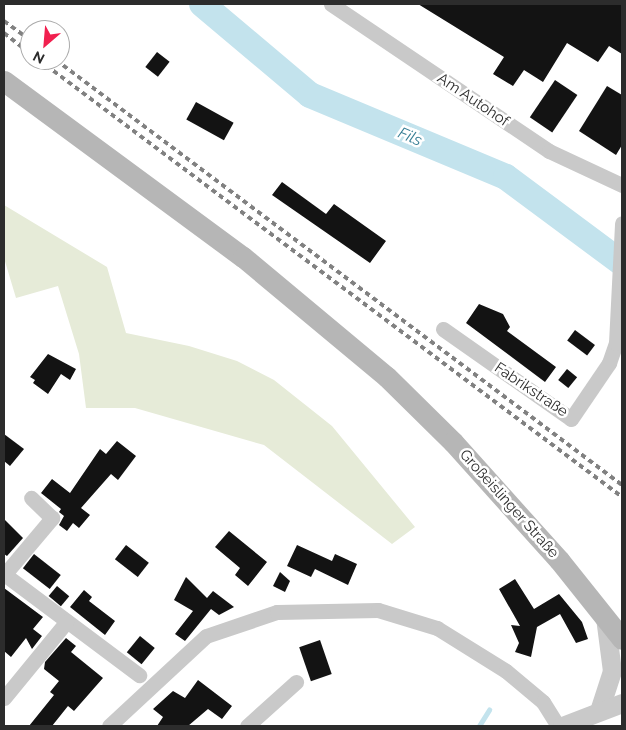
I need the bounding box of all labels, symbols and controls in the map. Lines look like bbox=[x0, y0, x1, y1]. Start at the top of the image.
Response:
north arrow bbox=[20, 20, 70, 70]
text: N bbox=[30, 48, 47, 67]
street label: Am Autohof bbox=[434, 69, 512, 131]
water label: Fils bbox=[395, 123, 425, 151]
street label: Fabrikstraße bbox=[491, 359, 571, 421]
street label: Großeislinger Straße bbox=[455, 446, 563, 562]

